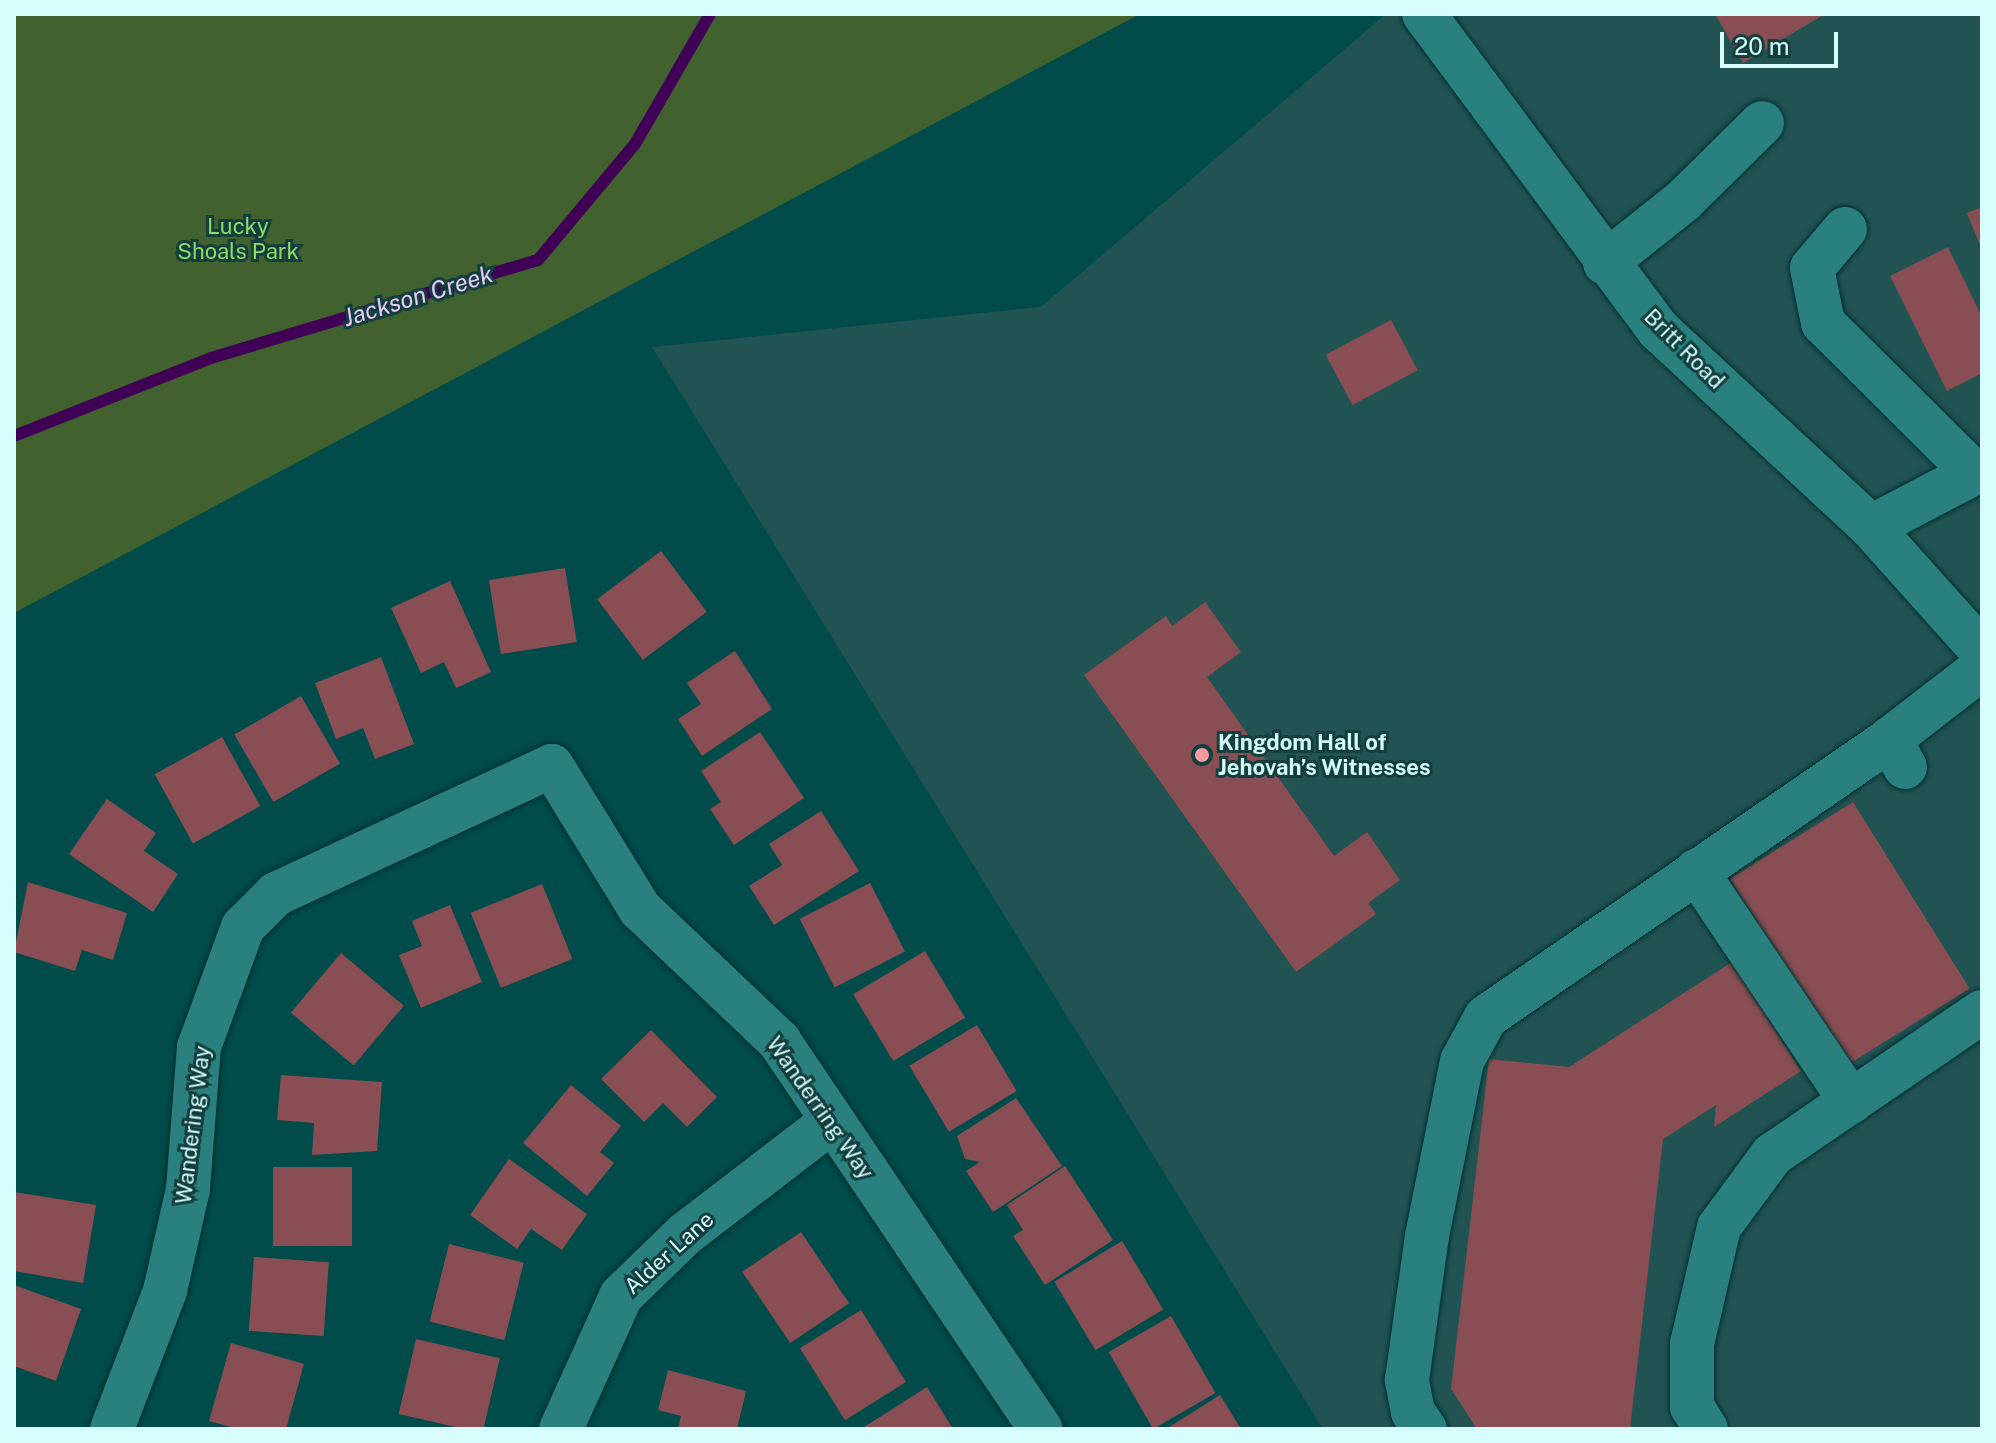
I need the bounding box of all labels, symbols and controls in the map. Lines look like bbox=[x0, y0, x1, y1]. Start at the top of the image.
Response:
scale bar bbox=[1724, 16, 1842, 66]
text: 20 m bbox=[1734, 32, 1790, 60]
park label: Lucky Shoals Park bbox=[177, 213, 299, 264]
water label: Jackson Creek bbox=[340, 260, 496, 332]
street label: Britt Road bbox=[1639, 304, 1729, 394]
place label: Kingdom Hall of Jehovah’s Witnesses bbox=[1218, 729, 1431, 780]
marker: Kingdom Hall of Jehovah’s Witnesses bbox=[1193, 746, 1211, 764]
street label: Wanderring Way bbox=[761, 1031, 879, 1185]
street label: Wandering Way bbox=[170, 1044, 216, 1206]
street label: Alder Lane bbox=[619, 1206, 719, 1300]

